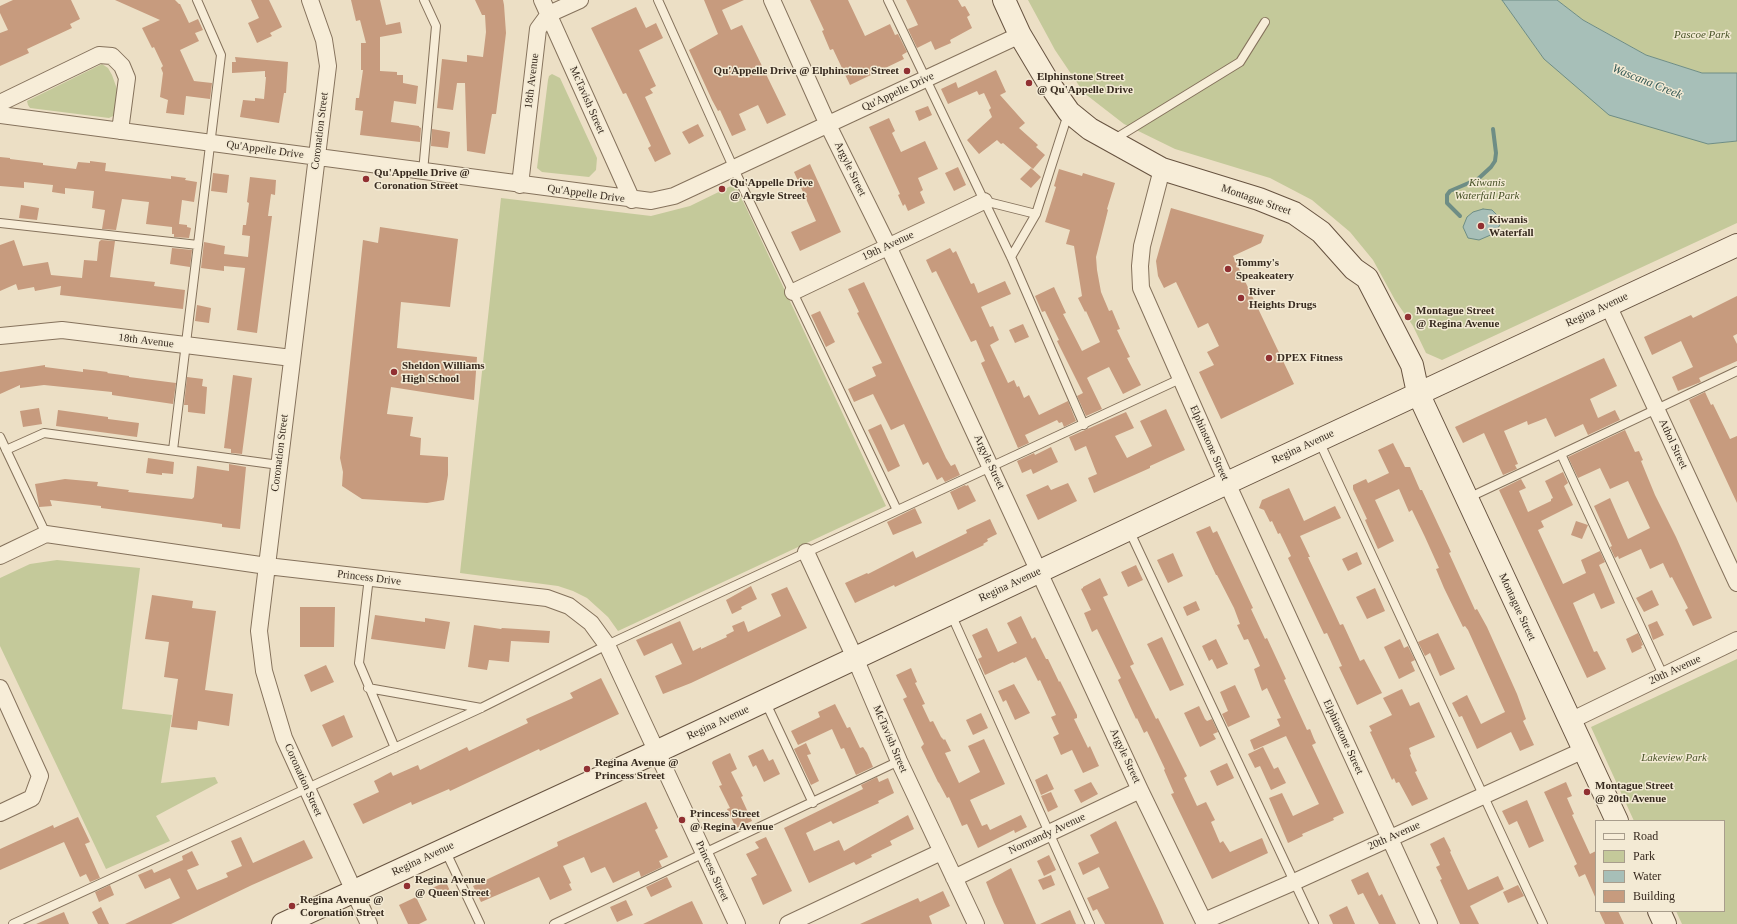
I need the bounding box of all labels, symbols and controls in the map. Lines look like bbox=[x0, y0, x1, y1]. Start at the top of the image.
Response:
park label: Pascoe Park bbox=[1674, 28, 1730, 42]
street label: 18th Avenue bbox=[522, 53, 542, 109]
water label: Wascana Creek bbox=[1610, 61, 1684, 103]
street label: McTavish Street bbox=[566, 64, 608, 136]
place label: Qu'Appelle Drive @ Elphinstone Street bbox=[714, 64, 899, 78]
marker: Qu'Appelle Drive @ Elphinstone Street bbox=[902, 66, 912, 76]
street label: Qu'Appelle Drive bbox=[860, 70, 936, 114]
place label: Elphinstone Street @ Qu'Appelle Drive bbox=[1037, 70, 1133, 96]
marker: Elphinstone Street @ Qu'Appelle Drive bbox=[1024, 78, 1034, 88]
street label: Coronation Street bbox=[309, 92, 331, 170]
street label: Qu'Appelle Drive bbox=[225, 138, 305, 162]
street label: Argyle Street bbox=[831, 140, 869, 198]
place label: Qu'Appelle Drive @ Coronation Street bbox=[374, 166, 470, 192]
marker: Qu'Appelle Drive @ Coronation Street bbox=[361, 174, 371, 184]
place label: Qu'Appelle Drive @ Argyle Street bbox=[730, 176, 813, 202]
park label: Kiwanis Waterfall Park bbox=[1455, 176, 1519, 202]
street label: Qu'Appelle Drive bbox=[546, 182, 626, 206]
street label: Montague Street bbox=[1219, 182, 1293, 218]
marker: Qu'Appelle Drive @ Argyle Street bbox=[717, 184, 727, 194]
place label: Kiwanis Waterfall bbox=[1489, 213, 1534, 239]
marker: Kiwanis Waterfall bbox=[1476, 221, 1486, 231]
street label: 19th Avenue bbox=[860, 228, 916, 264]
place label: Tommy's Speakeatery bbox=[1236, 256, 1294, 282]
marker: Tommy's Speakeatery bbox=[1223, 264, 1233, 274]
place label: River Heights Drugs bbox=[1249, 285, 1317, 311]
street label: Regina Avenue bbox=[1564, 290, 1630, 330]
marker: River Heights Drugs bbox=[1236, 293, 1246, 303]
place label: Montague Street @ Regina Avenue bbox=[1416, 304, 1499, 330]
marker: Montague Street @ Regina Avenue bbox=[1403, 312, 1413, 322]
street label: 18th Avenue bbox=[118, 331, 174, 351]
place label: DPEX Fitness bbox=[1277, 351, 1343, 365]
marker: DPEX Fitness bbox=[1264, 353, 1274, 363]
place label: Sheldon Williams High School bbox=[402, 359, 485, 385]
marker: Sheldon Williams High School bbox=[389, 367, 399, 377]
street label: Elphinstone Street bbox=[1187, 403, 1231, 483]
street label: Coronation Street bbox=[269, 414, 291, 492]
street label: Athol Street bbox=[1656, 417, 1690, 471]
street label: Regina Avenue bbox=[1270, 427, 1336, 467]
street label: Argyle Street bbox=[971, 433, 1007, 491]
street label: Regina Avenue bbox=[977, 565, 1043, 605]
street label: Princess Drive bbox=[336, 568, 402, 588]
street label: Montague Street bbox=[1496, 571, 1538, 643]
street label: 20th Avenue bbox=[1647, 652, 1703, 688]
street label: Elphinstone Street bbox=[1320, 698, 1366, 776]
street label: Regina Avenue bbox=[685, 703, 751, 743]
street label: McTavish Street bbox=[870, 703, 910, 775]
street label: Argyle Street bbox=[1107, 727, 1143, 785]
street label: Coronation Street bbox=[281, 742, 325, 818]
park label: Lakeview Park bbox=[1641, 751, 1707, 765]
place label: Regina Avenue @ Princess Street bbox=[595, 756, 678, 782]
marker: Regina Avenue @ Princess Street bbox=[582, 764, 592, 774]
place label: Montague Street @ 20th Avenue bbox=[1595, 779, 1673, 805]
marker: Montague Street @ 20th Avenue bbox=[1582, 787, 1592, 797]
place label: Princess Street @ Regina Avenue bbox=[690, 807, 773, 833]
street label: Normandy Avenue bbox=[1007, 810, 1087, 858]
marker: Princess Street @ Regina Avenue bbox=[677, 815, 687, 825]
street label: 20th Avenue bbox=[1366, 819, 1422, 853]
legend bbox=[1595, 820, 1725, 912]
text: Road bbox=[1633, 829, 1658, 843]
street label: Regina Avenue bbox=[390, 839, 456, 879]
street label: Princess Street bbox=[692, 839, 732, 903]
text: Park bbox=[1633, 849, 1655, 863]
text: Water bbox=[1633, 869, 1661, 883]
place label: Regina Avenue @ Queen Street bbox=[415, 873, 489, 899]
marker: Regina Avenue @ Queen Street bbox=[402, 881, 412, 891]
text: Building bbox=[1633, 889, 1675, 903]
place label: Regina Avenue @ Coronation Street bbox=[300, 893, 384, 919]
marker: Regina Avenue @ Coronation Street bbox=[287, 901, 297, 911]

